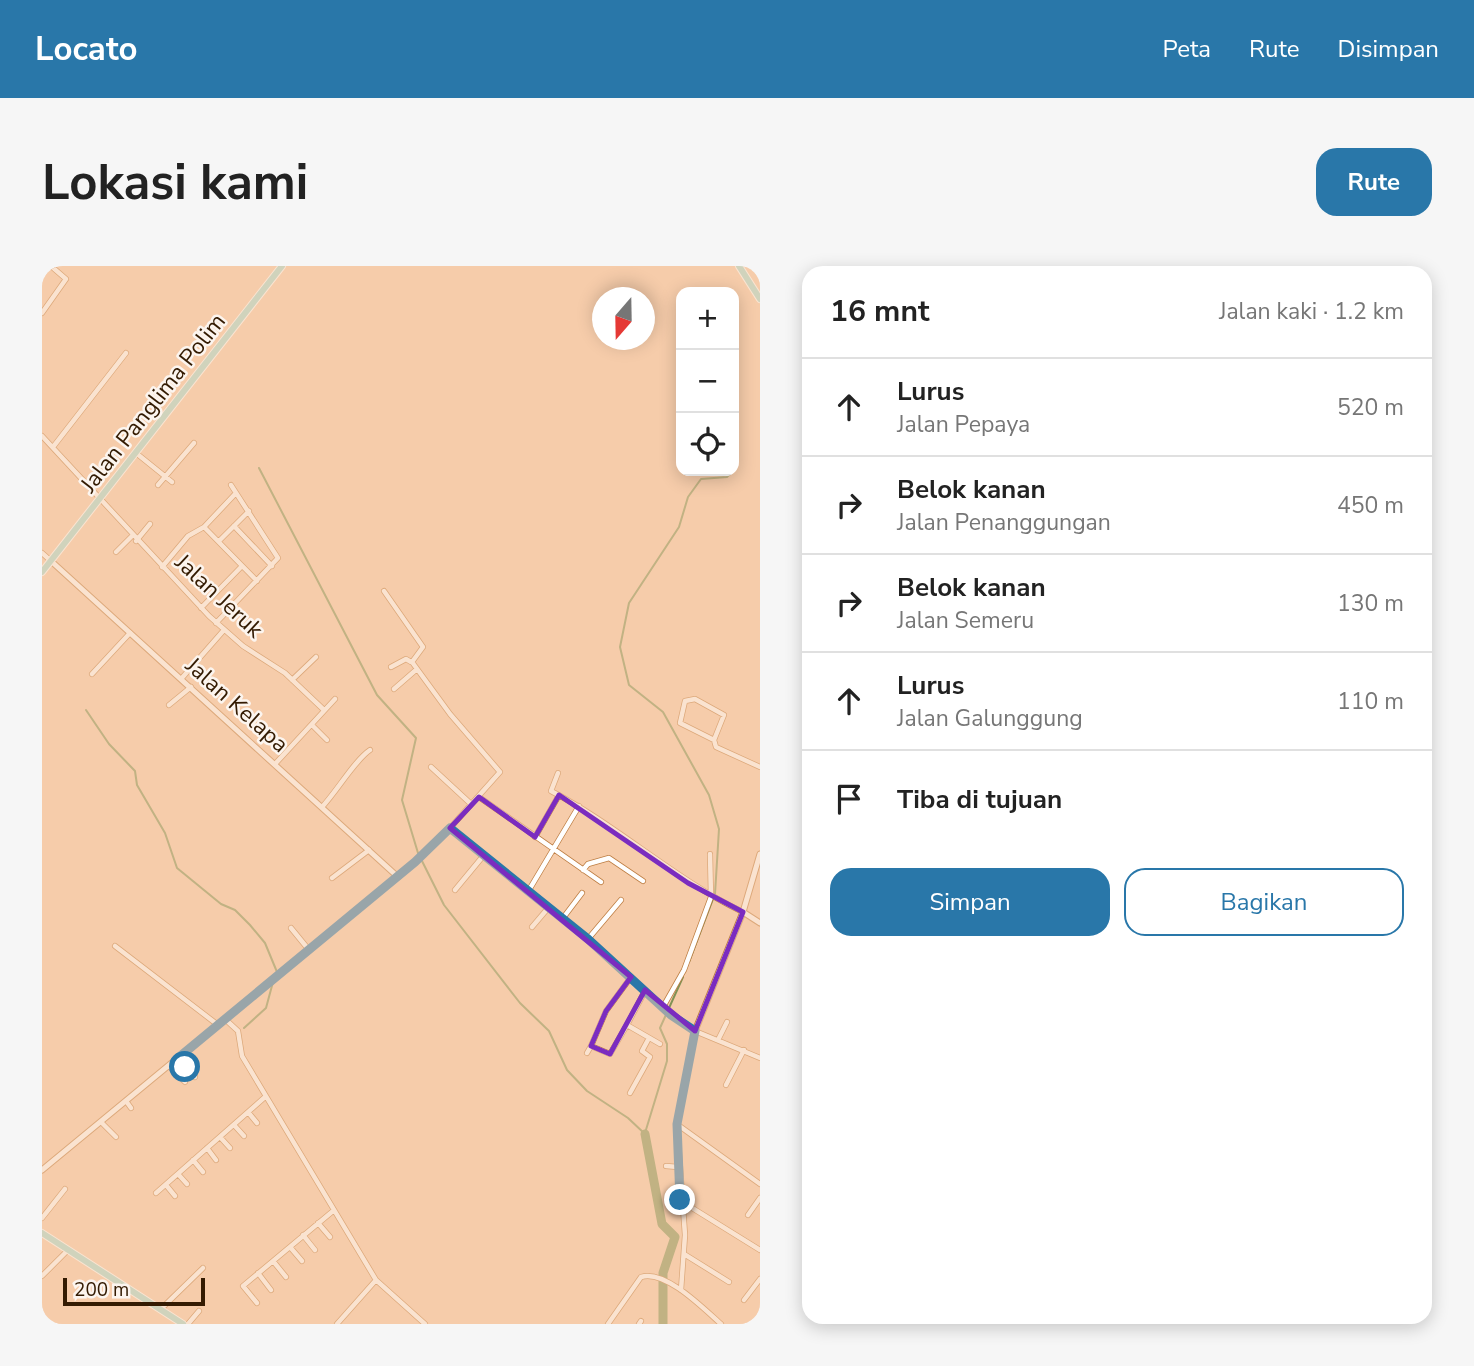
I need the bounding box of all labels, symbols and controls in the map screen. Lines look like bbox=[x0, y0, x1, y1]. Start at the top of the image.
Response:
text: Locato bbox=[35, 27, 137, 72]
text: Peta bbox=[1162, 33, 1211, 65]
text: Rute bbox=[1249, 33, 1300, 65]
text: Disimpan bbox=[1338, 33, 1439, 65]
button: Rute bbox=[1316, 148, 1432, 216]
text: Lokasi kami bbox=[42, 149, 308, 216]
north arrow bbox=[592, 287, 655, 350]
map controls bbox=[676, 287, 739, 476]
button: + bbox=[676, 287, 739, 350]
text: 16 mnt bbox=[830, 291, 929, 332]
text: Jalan kaki · 1.2 km bbox=[1219, 296, 1404, 327]
street label: Jalan Panglima Polim bbox=[73, 307, 233, 500]
button: − bbox=[676, 350, 739, 413]
text: Lurus bbox=[897, 374, 964, 409]
icon: ahead bbox=[830, 388, 868, 426]
text: 520 m bbox=[1337, 392, 1404, 423]
text: Jalan Pepaya bbox=[897, 409, 1030, 440]
button: locate bbox=[676, 413, 739, 476]
text: Belok kanan bbox=[897, 472, 1046, 507]
icon: right bbox=[830, 486, 868, 524]
text: 450 m bbox=[1337, 490, 1404, 521]
text: Jalan Penanggungan bbox=[897, 507, 1111, 538]
street label: Jalan Jeruk bbox=[167, 546, 270, 645]
text: Belok kanan bbox=[897, 570, 1046, 605]
icon: right bbox=[830, 584, 868, 622]
text: 130 m bbox=[1337, 588, 1404, 619]
text: Jalan Semeru bbox=[897, 605, 1034, 636]
street label: Jalan Kelapa bbox=[178, 650, 295, 760]
text: Lurus bbox=[897, 668, 964, 703]
icon: ahead bbox=[830, 682, 868, 720]
text: 110 m bbox=[1337, 686, 1404, 717]
text: Jalan Galunggung bbox=[897, 703, 1083, 734]
icon: arrive bbox=[830, 780, 868, 818]
text: Tiba di tujuan bbox=[897, 782, 1062, 817]
button: Simpan bbox=[830, 868, 1110, 936]
button: Bagikan bbox=[1124, 868, 1404, 936]
route start bbox=[169, 1051, 200, 1082]
route end bbox=[664, 1184, 695, 1215]
scale bar bbox=[63, 1275, 205, 1307]
text: 200 m bbox=[74, 1277, 129, 1303]

